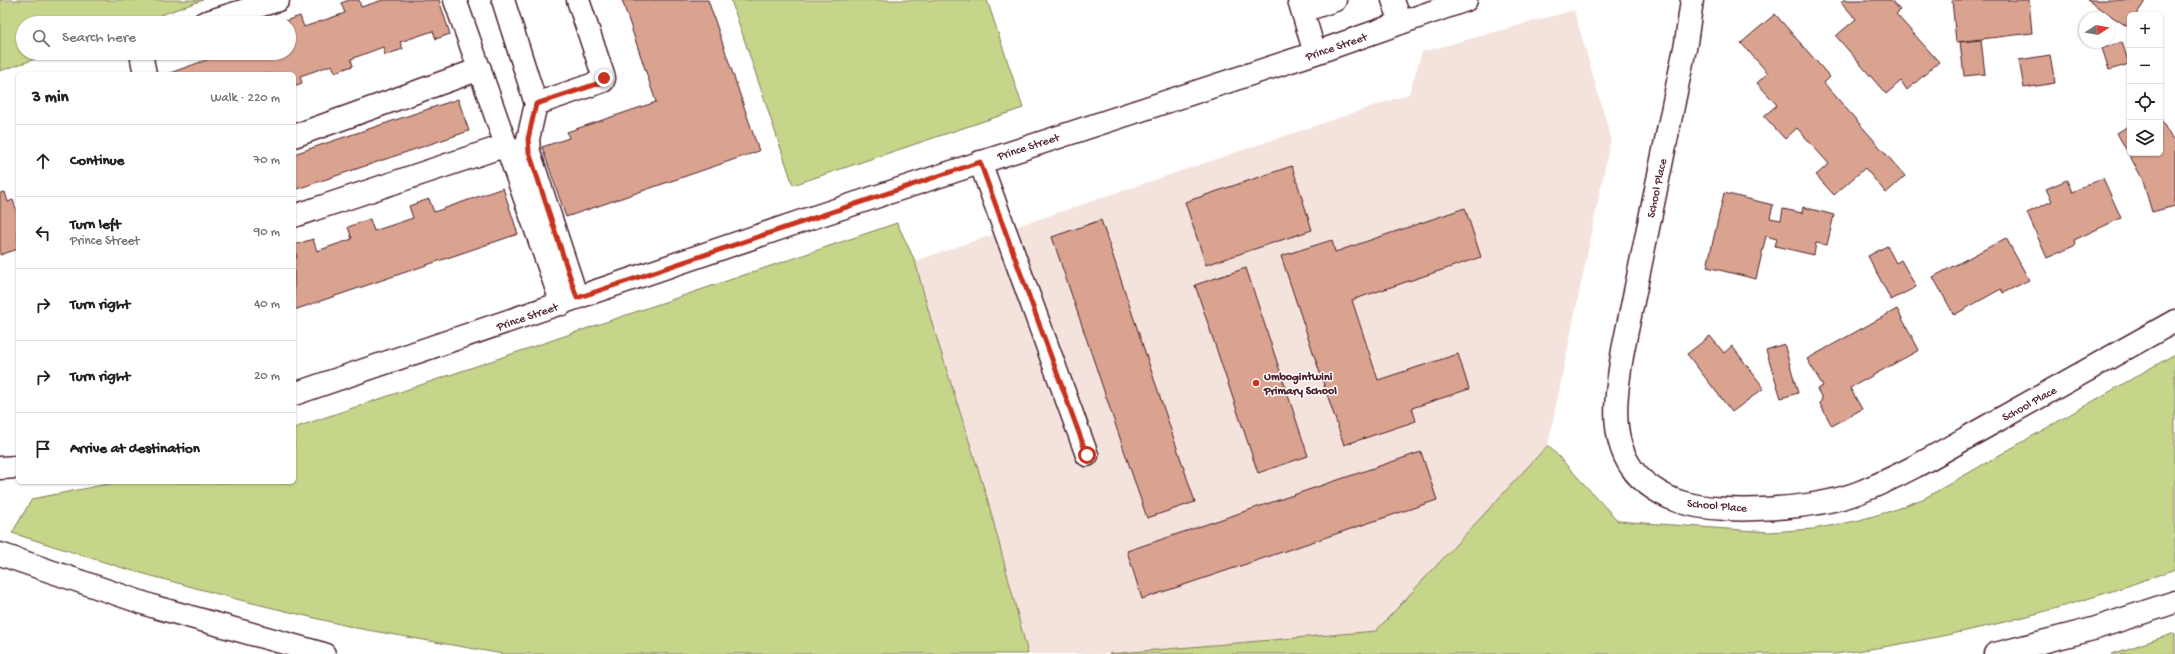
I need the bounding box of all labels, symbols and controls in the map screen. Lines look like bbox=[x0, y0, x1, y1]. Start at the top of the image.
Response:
north arrow bbox=[2079, 12, 2115, 48]
map controls bbox=[2127, 12, 2163, 156]
button: + bbox=[2127, 12, 2163, 48]
search box bbox=[16, 16, 296, 60]
icon: search bbox=[30, 27, 52, 49]
text: Search here bbox=[62, 29, 136, 47]
street label: Prince Street bbox=[1303, 30, 1370, 65]
button: − bbox=[2127, 48, 2163, 84]
route end bbox=[595, 69, 613, 87]
button: locate bbox=[2127, 84, 2163, 120]
text: 3 min bbox=[32, 88, 69, 108]
text: Walk · 220 m bbox=[210, 91, 280, 106]
button: layers bbox=[2127, 120, 2163, 156]
street label: Prince Street bbox=[995, 131, 1062, 165]
icon: ahead bbox=[32, 150, 54, 172]
text: Continue bbox=[70, 152, 124, 170]
text: 70 m bbox=[254, 153, 280, 168]
street label: School Place bbox=[1645, 157, 1671, 219]
text: Turn left bbox=[70, 216, 121, 234]
icon: left bbox=[32, 222, 54, 244]
text: 90 m bbox=[254, 225, 280, 240]
text: Prince Street bbox=[70, 234, 140, 249]
icon: right bbox=[32, 294, 54, 316]
text: Turn right bbox=[70, 296, 130, 314]
text: 40 m bbox=[254, 297, 280, 312]
street label: Prince Street bbox=[494, 300, 561, 335]
icon: right bbox=[32, 366, 54, 388]
text: Turn right bbox=[70, 368, 130, 386]
text: 20 m bbox=[254, 369, 280, 384]
place label: Umbogintwini Primary School bbox=[1263, 371, 1337, 399]
marker: Umbogintwini Primary School bbox=[1251, 378, 1261, 388]
street label: School Place bbox=[2000, 384, 2060, 425]
icon: arrive bbox=[32, 438, 54, 460]
text: Arrive at destination bbox=[70, 440, 200, 458]
route start bbox=[1078, 446, 1096, 464]
street label: School Place bbox=[1686, 497, 1748, 517]

